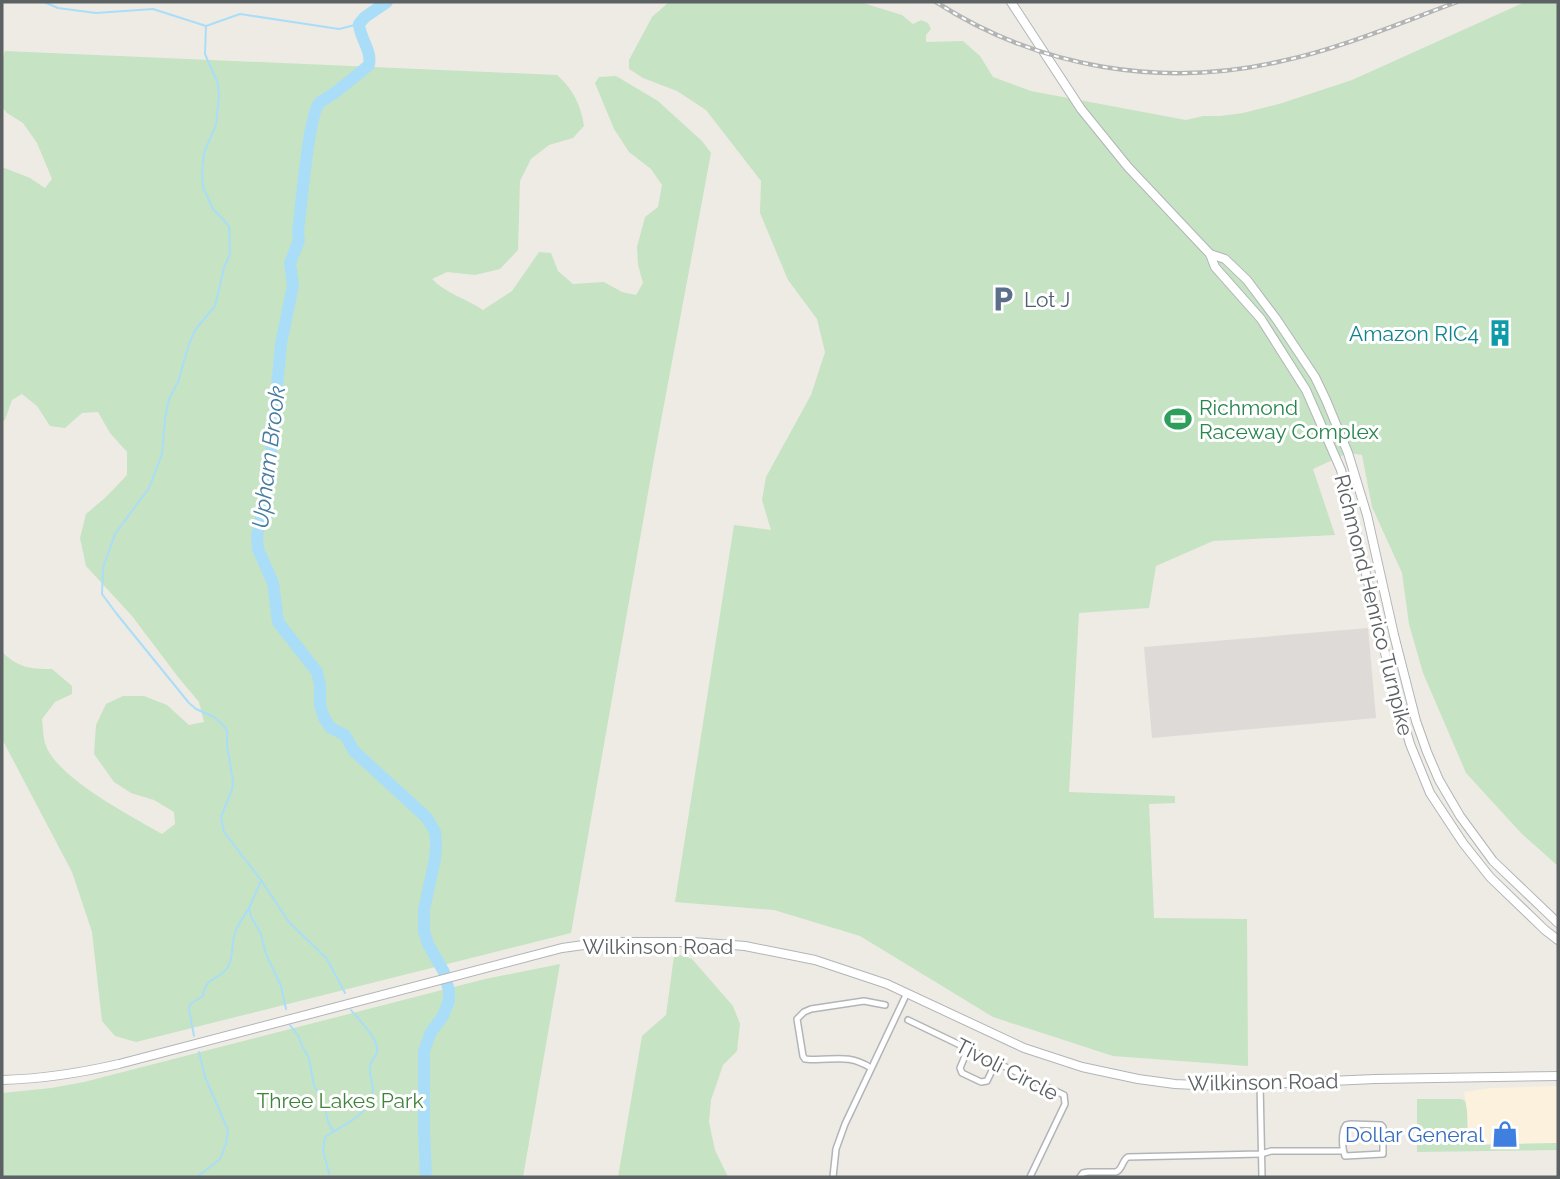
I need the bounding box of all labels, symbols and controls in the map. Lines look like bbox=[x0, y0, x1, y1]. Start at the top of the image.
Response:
parking icon: Lot J bbox=[988, 284, 1018, 314]
place label: Lot J bbox=[1024, 287, 1070, 312]
building icon: Amazon RIC4 bbox=[1485, 318, 1515, 348]
place label: Amazon RIC4 bbox=[1349, 321, 1479, 346]
water label: Upham Brook bbox=[246, 384, 290, 530]
place label: Richmond Raceway Complex bbox=[1199, 395, 1379, 444]
sports icon: Richmond Raceway Complex bbox=[1163, 404, 1193, 434]
street label: Richmond Henrico Turnpike bbox=[1329, 472, 1419, 738]
street label: Wilkinson Road bbox=[583, 934, 733, 959]
street label: Tivoli Circle bbox=[951, 1032, 1063, 1106]
street label: Wilkinson Road bbox=[1187, 1068, 1339, 1096]
park label: Three Lakes Park bbox=[256, 1088, 424, 1113]
shop icon: Dollar General bbox=[1490, 1119, 1520, 1149]
place label: Dollar General bbox=[1345, 1122, 1484, 1147]

